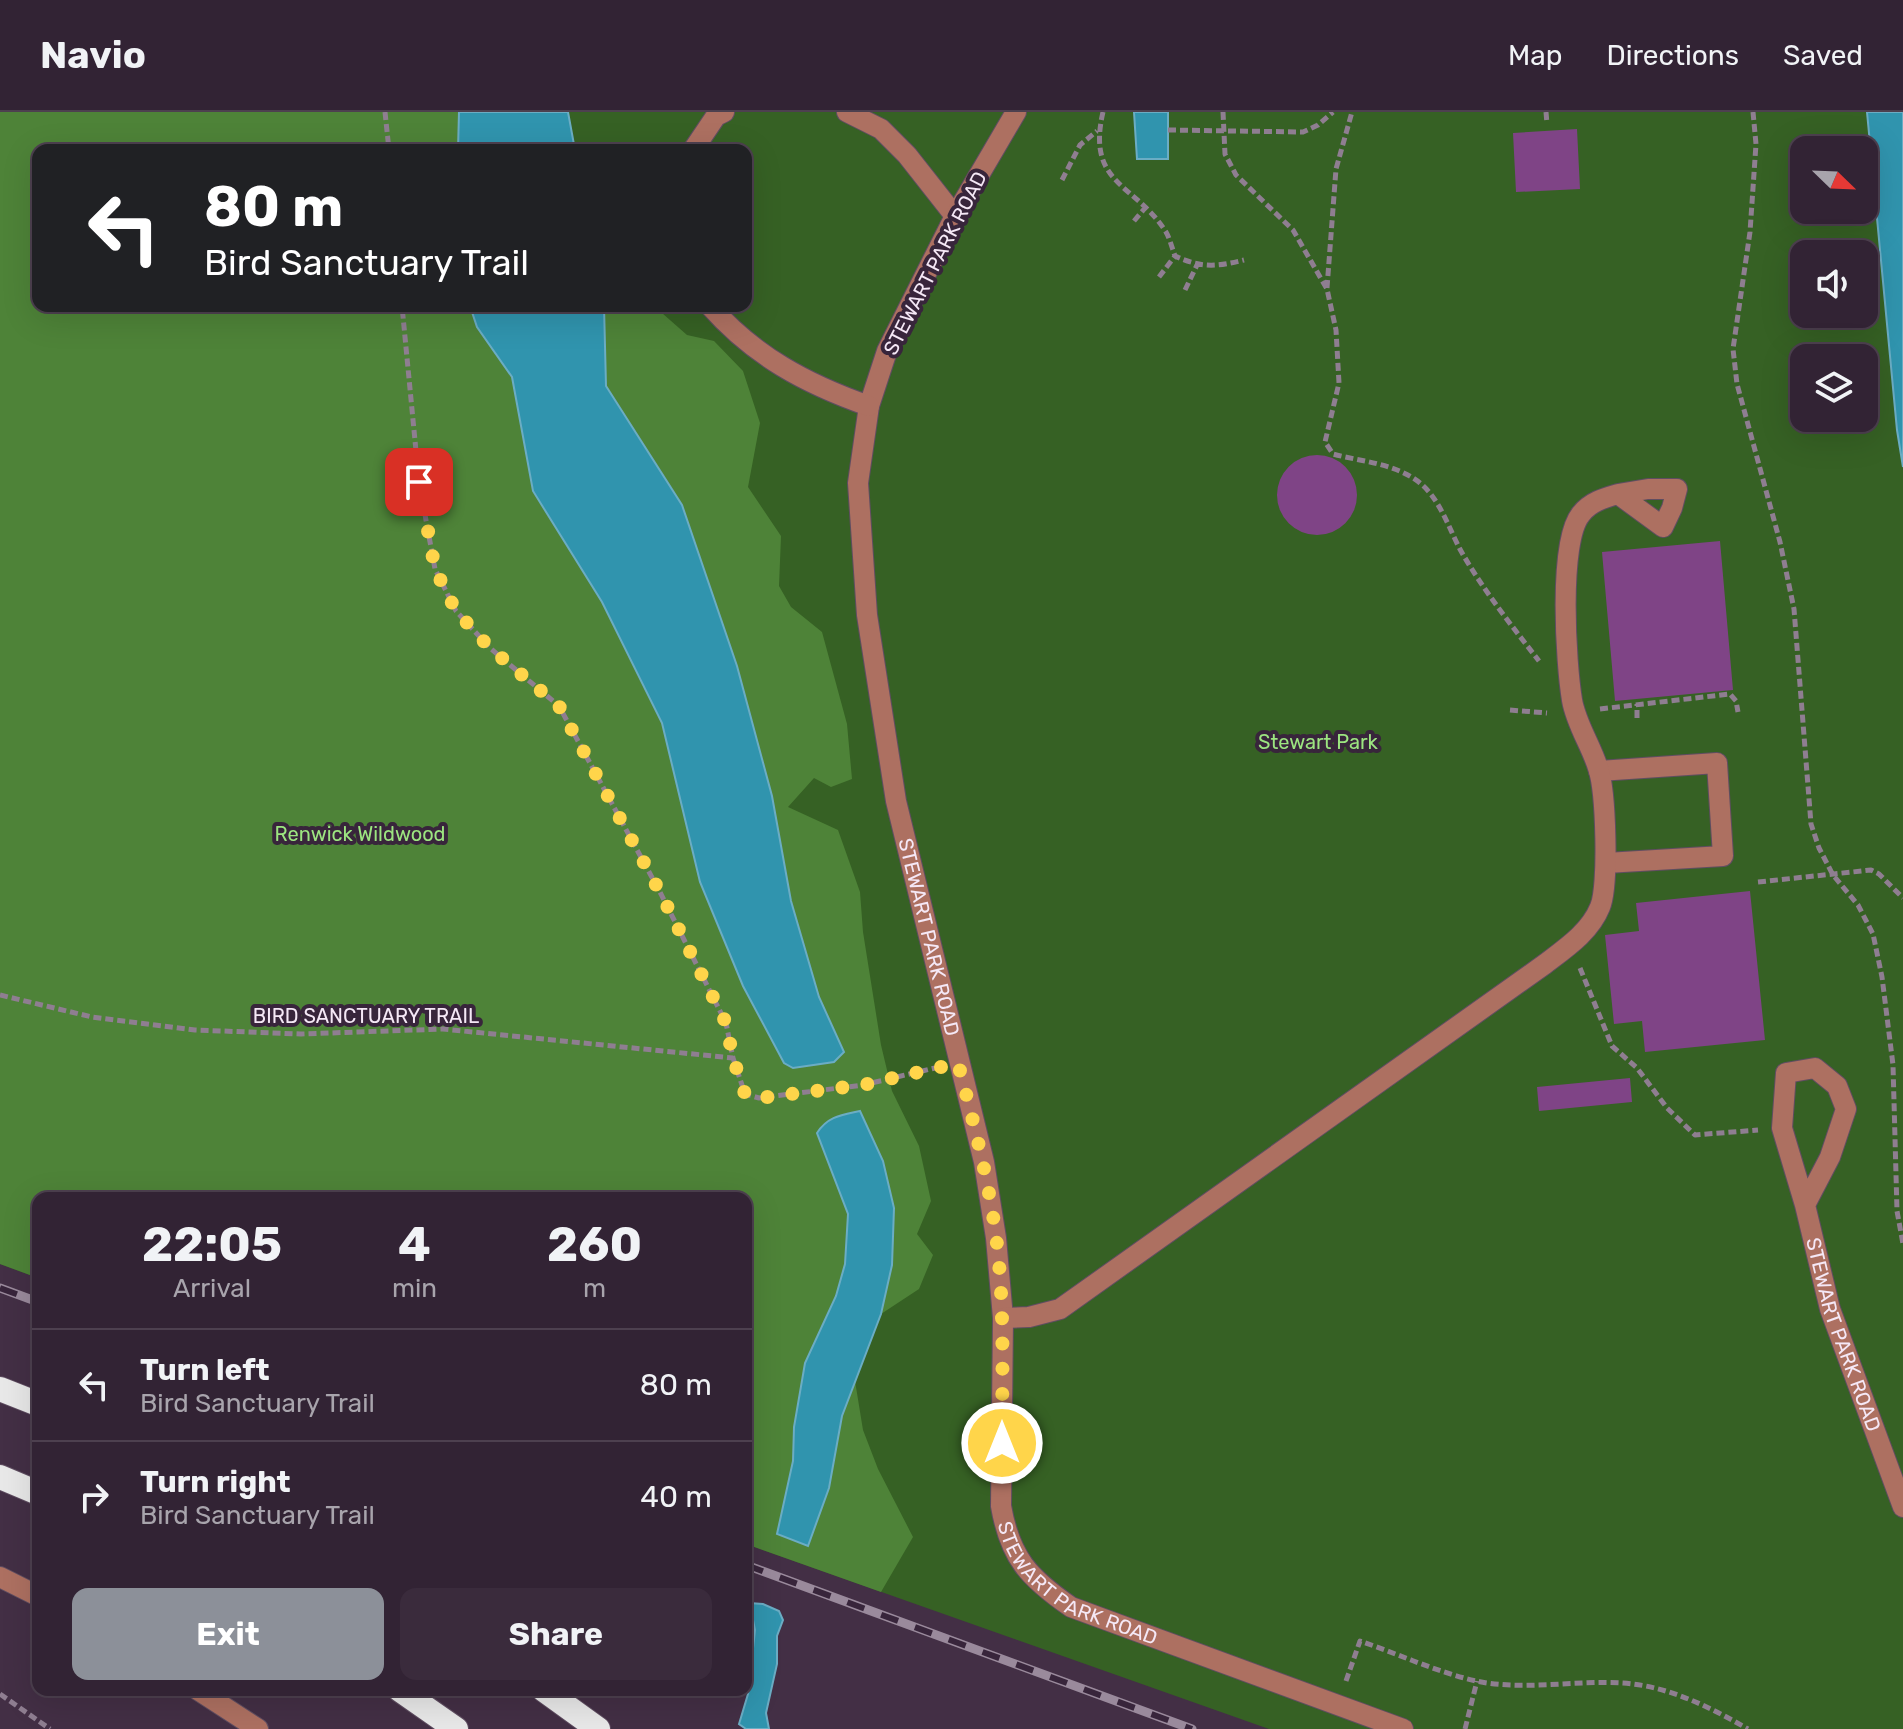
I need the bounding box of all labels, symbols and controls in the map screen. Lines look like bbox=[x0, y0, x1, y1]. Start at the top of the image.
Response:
text: Navio bbox=[40, 32, 146, 78]
text: Map bbox=[1508, 39, 1562, 72]
text: Directions bbox=[1606, 39, 1739, 72]
text: Saved bbox=[1783, 39, 1863, 72]
north arrow bbox=[1790, 136, 1878, 224]
map controls bbox=[1790, 136, 1878, 432]
street label: STEWART PARK ROAD bbox=[878, 167, 992, 359]
text: 80 m bbox=[204, 174, 343, 240]
icon: left bbox=[72, 176, 176, 280]
button: sound bbox=[1790, 240, 1878, 328]
text: Bird Sanctuary Trail bbox=[204, 241, 529, 284]
button: layers bbox=[1790, 344, 1878, 432]
pin bbox=[385, 448, 453, 516]
icon: arrive bbox=[397, 460, 441, 504]
park label: Stewart Park bbox=[1258, 730, 1379, 754]
park label: Renwick Wildwood bbox=[274, 822, 446, 846]
street label: STEWART PARK ROAD bbox=[894, 836, 965, 1038]
street label: BIRD SANCTUARY TRAIL bbox=[253, 1004, 479, 1028]
text: 22:05 bbox=[142, 1216, 282, 1273]
text: 4 bbox=[398, 1216, 431, 1273]
text: 260 bbox=[547, 1216, 642, 1273]
street label: STEWART PARK ROAD bbox=[1801, 1235, 1886, 1435]
text: Arrival bbox=[173, 1273, 251, 1304]
text: min bbox=[392, 1273, 437, 1304]
text: m bbox=[583, 1273, 606, 1304]
text: Turn left bbox=[140, 1352, 270, 1388]
icon: left bbox=[72, 1363, 116, 1407]
text: 80 m bbox=[640, 1367, 712, 1403]
text: Bird Sanctuary Trail bbox=[140, 1388, 375, 1419]
position arrow bbox=[960, 1401, 1044, 1485]
text: Turn right bbox=[140, 1464, 291, 1500]
icon: right bbox=[72, 1475, 116, 1519]
text: 40 m bbox=[640, 1479, 712, 1515]
text: Bird Sanctuary Trail bbox=[140, 1500, 375, 1531]
street label: STEWART PARK ROAD bbox=[993, 1518, 1161, 1650]
button: Exit bbox=[72, 1588, 384, 1680]
button: Share bbox=[400, 1588, 712, 1680]

